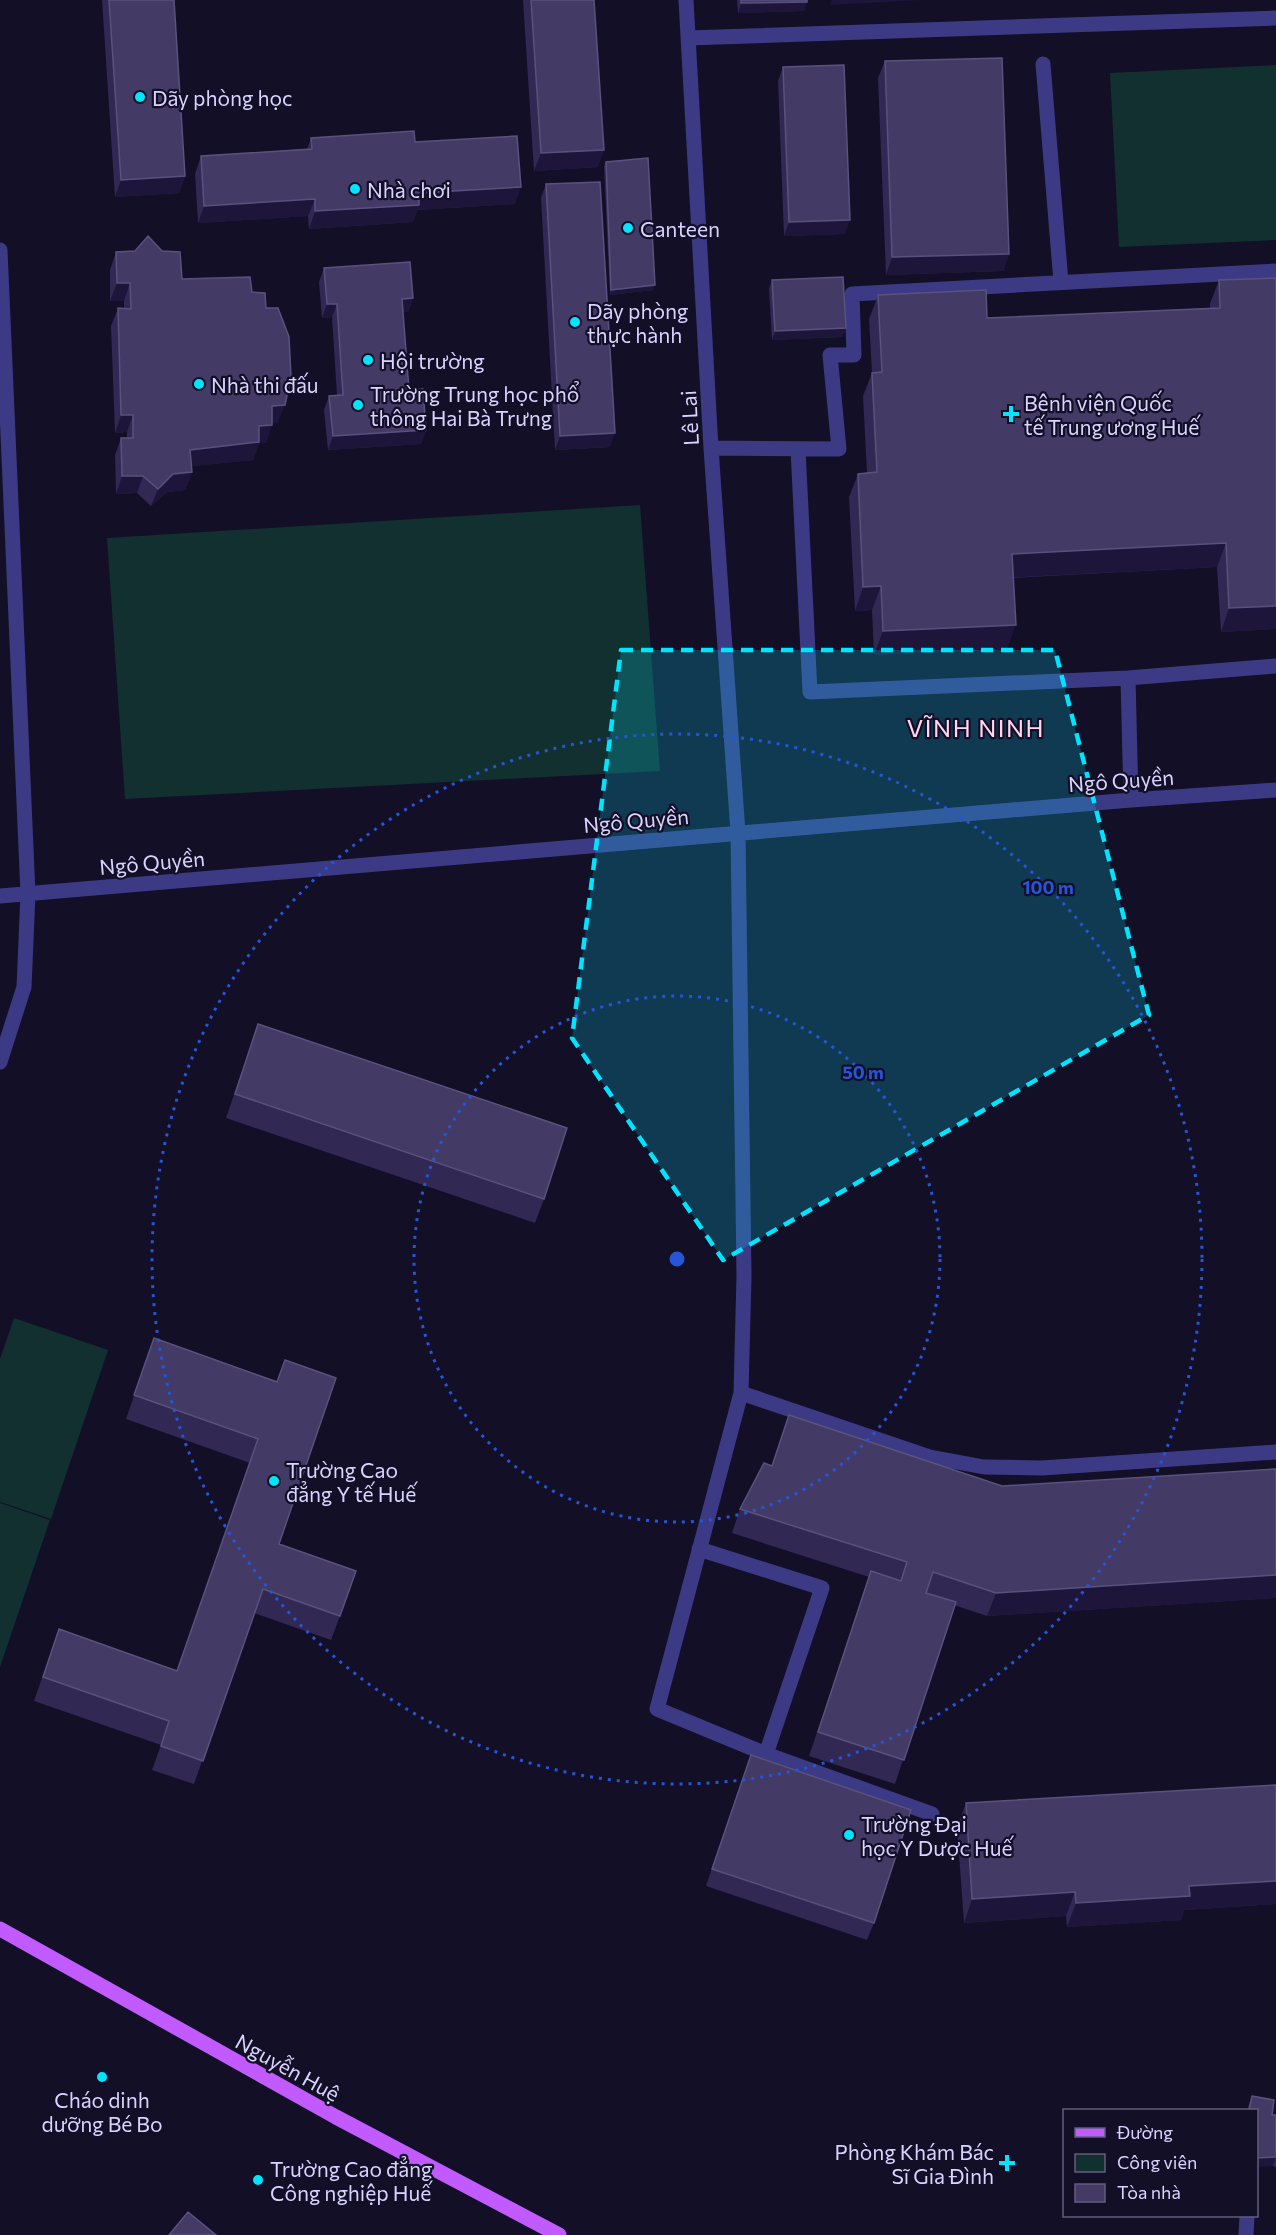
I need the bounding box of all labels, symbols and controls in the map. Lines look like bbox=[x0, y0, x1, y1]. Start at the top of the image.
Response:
place label: Dãy phòng học bbox=[152, 85, 292, 110]
marker: Dãy phòng học bbox=[133, 90, 147, 104]
place label: Nhà chơi bbox=[367, 177, 451, 202]
marker: Nhà chơi bbox=[348, 182, 362, 196]
place label: Canteen bbox=[640, 216, 720, 241]
marker: Canteen bbox=[621, 221, 635, 235]
place label: Dãy phòng thực hành bbox=[587, 298, 688, 347]
marker: Dãy phòng thực hành bbox=[568, 315, 582, 329]
place label: Hội trường bbox=[380, 348, 485, 373]
marker: Hội trường bbox=[361, 353, 375, 367]
place label: Nhà thi đấu bbox=[211, 372, 319, 397]
marker: Nhà thi đấu bbox=[192, 377, 206, 391]
place label: Trường Trung học phổ thông Hai Bà Trưng bbox=[370, 381, 580, 430]
street label: Lê Lai bbox=[675, 390, 703, 446]
place label: Bệnh viện Quốc tế Trung ương Huế bbox=[1024, 390, 1201, 439]
marker: Trường Trung học phổ thông Hai Bà Trưng bbox=[351, 398, 365, 412]
marker: Bệnh viện Quốc tế Trung ương Huế bbox=[1002, 405, 1020, 423]
district label: VĨNH NINH bbox=[907, 713, 1045, 742]
street label: Ngô Quyền bbox=[1067, 764, 1175, 796]
street label: Ngô Quyền bbox=[582, 803, 690, 837]
street label: Ngô Quyền bbox=[98, 845, 206, 879]
text: 100 m bbox=[1022, 876, 1074, 898]
text: 50 m bbox=[842, 1061, 884, 1083]
centre of rings bbox=[667, 1249, 687, 1269]
place label: Trường Cao đẳng Y tế Huế bbox=[286, 1457, 418, 1506]
marker: Trường Cao đẳng Y tế Huế bbox=[267, 1474, 281, 1488]
place label: Trường Đại học Y Dược Huế bbox=[861, 1811, 1014, 1860]
marker: Trường Đại học Y Dược Huế bbox=[842, 1828, 856, 1842]
street label: Nguyễn Huệ bbox=[232, 2027, 345, 2106]
marker: Cháo dinh dưỡng Bé Bo bbox=[95, 2070, 109, 2084]
place label: Cháo dinh dưỡng Bé Bo bbox=[42, 2087, 162, 2136]
legend bbox=[1063, 2109, 1258, 2217]
text: Đường bbox=[1116, 2121, 1173, 2143]
place label: Phòng Khám Bác Sĩ Gia Đình bbox=[835, 2139, 994, 2188]
text: Công viên bbox=[1117, 2151, 1197, 2173]
marker: Phòng Khám Bác Sĩ Gia Đình bbox=[998, 2154, 1016, 2172]
place label: Trường Cao đẳng Công nghiệp Huế bbox=[270, 2156, 433, 2205]
marker: Trường Cao đẳng Công nghiệp Huế bbox=[251, 2173, 265, 2187]
text: Tòa nhà bbox=[1117, 2181, 1181, 2203]

